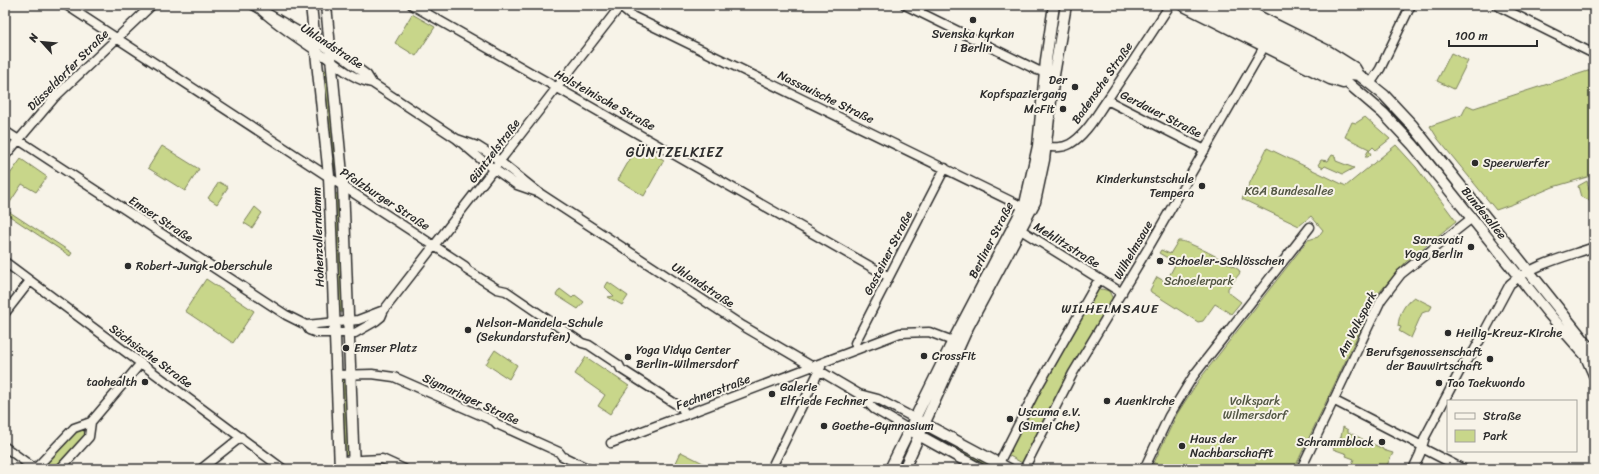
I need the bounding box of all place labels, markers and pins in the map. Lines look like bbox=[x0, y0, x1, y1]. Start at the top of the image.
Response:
marker: Svenska kyrkan i Berlin bbox=[968, 15, 978, 25]
place label: Svenska kyrkan i Berlin bbox=[932, 23, 1015, 59]
place label: Der Kopfspaziergang bbox=[980, 69, 1068, 105]
marker: Der Kopfspaziergang bbox=[1070, 82, 1080, 92]
place label: McFit bbox=[1024, 98, 1055, 120]
marker: McFit bbox=[1058, 104, 1068, 114]
place label: Speerwerfer bbox=[1483, 152, 1551, 174]
marker: Speerwerfer bbox=[1470, 158, 1480, 168]
place label: Kinderkunstschule Tempera bbox=[1096, 168, 1194, 204]
marker: Kinderkunstschule Tempera bbox=[1197, 181, 1207, 191]
place label: Sarasvati Yoga Berlin bbox=[1405, 229, 1464, 265]
marker: Sarasvati Yoga Berlin bbox=[1466, 242, 1476, 252]
place label: Schoeler-Schlösschen bbox=[1168, 250, 1285, 272]
place label: Robert-Jungk-Oberschule bbox=[136, 255, 272, 277]
marker: Schoeler-Schlösschen bbox=[1155, 256, 1165, 266]
marker: Robert-Jungk-Oberschule bbox=[123, 261, 133, 271]
place label: Nelson-Mandela-Schule (Sekundarstufen) bbox=[476, 312, 603, 348]
place label: Heilig-Kreuz-Kirche bbox=[1456, 322, 1562, 344]
marker: Nelson-Mandela-Schule (Sekundarstufen) bbox=[463, 325, 473, 335]
marker: Heilig-Kreuz-Kirche bbox=[1443, 328, 1453, 338]
place label: Emser Platz bbox=[354, 337, 418, 359]
place label: Yoga Vidya Center Berlin-Wilmersdorf bbox=[636, 339, 740, 375]
place label: Berufsgenossenschaft der Bauwirtschaft bbox=[1366, 341, 1483, 377]
marker: Emser Platz bbox=[341, 343, 351, 353]
place label: CrossFit bbox=[932, 345, 976, 367]
marker: CrossFit bbox=[919, 351, 929, 361]
marker: Yoga Vidya Center Berlin-Wilmersdorf bbox=[623, 352, 633, 362]
marker: Berufsgenossenschaft der Bauwirtschaft bbox=[1485, 354, 1495, 364]
place label: taohealth bbox=[87, 371, 137, 393]
place label: Tao Taekwondo bbox=[1447, 372, 1525, 394]
place label: Galerie Elfriede Fechner bbox=[780, 376, 869, 412]
marker: taohealth bbox=[140, 377, 150, 387]
marker: Tao Taekwondo bbox=[1434, 378, 1444, 388]
marker: Galerie Elfriede Fechner bbox=[767, 389, 777, 399]
place label: Auenkirche bbox=[1114, 390, 1175, 412]
marker: Auenkirche bbox=[1102, 396, 1112, 406]
place label: Uscuma e.V. (Simei Che) bbox=[1018, 401, 1081, 437]
marker: Uscuma e.V. (Simei Che) bbox=[1005, 414, 1015, 424]
place label: Goethe-Gymnasium bbox=[832, 415, 934, 437]
marker: Goethe-Gymnasium bbox=[819, 421, 829, 431]
place label: Haus der Nachbarschafft bbox=[1190, 428, 1274, 464]
place label: Schrammblock bbox=[1297, 431, 1374, 453]
marker: Schrammblock bbox=[1377, 437, 1387, 447]
marker: Haus der Nachbarschafft bbox=[1177, 441, 1187, 451]

